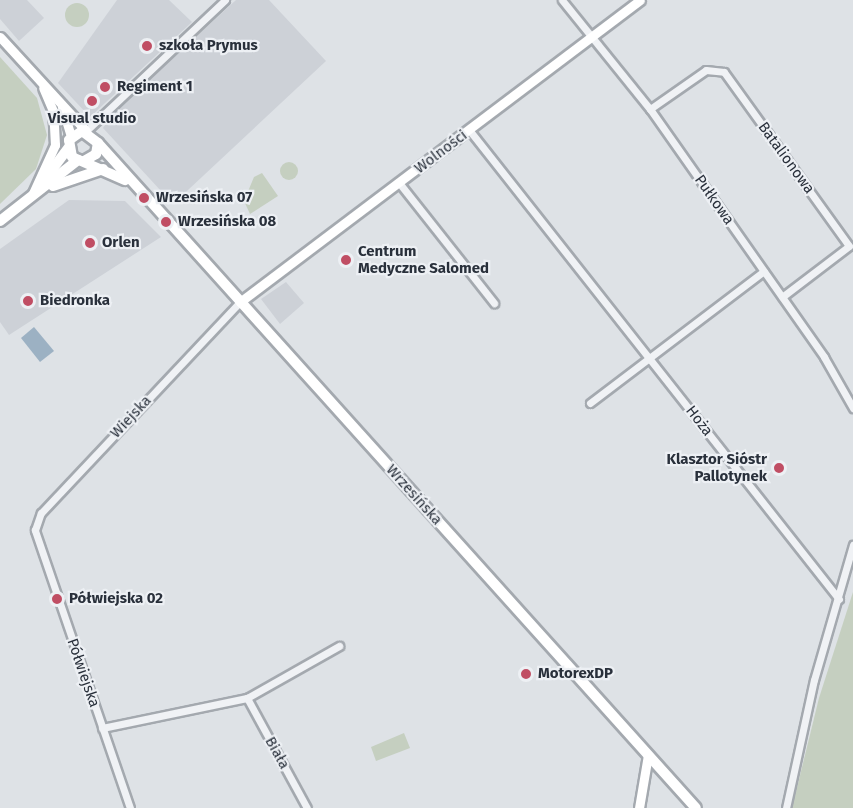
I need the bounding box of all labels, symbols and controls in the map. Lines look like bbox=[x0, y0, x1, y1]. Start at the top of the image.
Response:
place label: szkoła Prymus bbox=[159, 37, 258, 55]
marker: szkoła Prymus bbox=[140, 39, 154, 53]
place label: Regiment 1 bbox=[117, 78, 193, 96]
marker: Regiment 1 bbox=[98, 80, 112, 94]
marker: Visual studio bbox=[85, 94, 99, 108]
place label: Visual studio bbox=[48, 110, 136, 128]
street label: Batalionowa bbox=[754, 119, 818, 197]
street label: Wolności bbox=[411, 126, 471, 178]
street label: Pułkowa bbox=[690, 172, 738, 228]
place label: Wrzesińska 07 bbox=[156, 189, 252, 207]
marker: Wrzesińska 07 bbox=[137, 191, 151, 205]
place label: Wrzesińska 08 bbox=[178, 213, 276, 231]
marker: Wrzesińska 08 bbox=[159, 215, 173, 229]
place label: Orlen bbox=[102, 234, 140, 252]
marker: Orlen bbox=[83, 236, 97, 250]
place label: Centrum Medyczne Salomed bbox=[358, 242, 489, 277]
marker: Centrum Medyczne Salomed bbox=[339, 253, 353, 267]
place label: Biedronka bbox=[40, 292, 110, 310]
marker: Biedronka bbox=[21, 294, 35, 308]
street label: Wiejska bbox=[107, 392, 155, 442]
street label: Hoża bbox=[682, 402, 716, 440]
place label: Klasztor Sióstr Pallotynek bbox=[666, 450, 767, 485]
street label: Wrzesińska bbox=[382, 461, 446, 529]
marker: Klasztor Sióstr Pallotynek bbox=[772, 461, 786, 475]
place label: Półwiejska 02 bbox=[69, 590, 163, 608]
marker: Półwiejska 02 bbox=[50, 592, 64, 606]
street label: Półwiejska bbox=[63, 636, 103, 710]
place label: MotorexDP bbox=[538, 665, 613, 683]
marker: MotorexDP bbox=[519, 667, 533, 681]
street label: Biała bbox=[261, 734, 293, 772]

